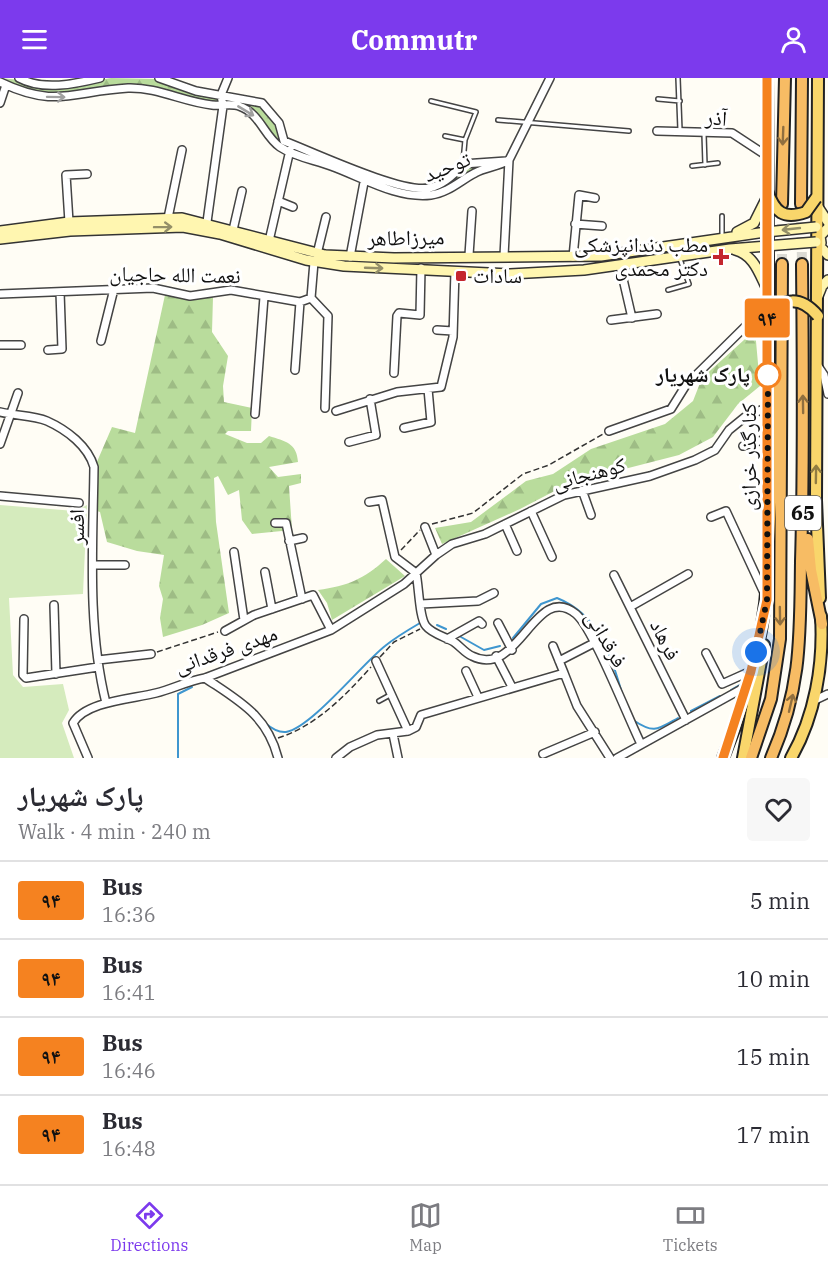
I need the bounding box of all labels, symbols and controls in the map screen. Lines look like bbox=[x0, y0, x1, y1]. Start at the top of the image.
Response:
text: Commutr bbox=[351, 22, 477, 57]
icon: menu bbox=[18, 23, 51, 56]
icon: person bbox=[777, 23, 810, 56]
one-way arrow bbox=[45, 91, 65, 103]
street label: آذر bbox=[703, 102, 729, 132]
one-way arrow bbox=[237, 105, 254, 117]
one-way arrow bbox=[777, 126, 789, 146]
street label: توحید bbox=[419, 144, 474, 188]
one-way arrow bbox=[152, 221, 172, 233]
street label: میرزاطاهر bbox=[366, 222, 445, 252]
one-way arrow bbox=[782, 224, 801, 235]
place label: مطب دندانپزشکی دکتر محمدی bbox=[574, 230, 708, 282]
marker: مطب دندانپزشکی دکتر محمدی bbox=[712, 248, 730, 266]
street label: نعمت الله حاجیان bbox=[109, 259, 241, 289]
place label: سادات bbox=[473, 261, 522, 289]
one-way arrow bbox=[363, 262, 383, 273]
marker: سادات bbox=[454, 269, 468, 283]
line badge: ۹۴ bbox=[740, 298, 794, 338]
text: ۹۴ bbox=[757, 304, 777, 332]
place label: پارک شهریار bbox=[655, 360, 750, 388]
marker: پارک شهریار bbox=[755, 362, 781, 388]
one-way arrow bbox=[798, 395, 809, 415]
street label: کنارگذر خرازی bbox=[734, 403, 762, 511]
street label: کوهنجانی bbox=[549, 450, 629, 496]
one-way arrow bbox=[811, 464, 822, 484]
road number: 65 bbox=[785, 496, 821, 530]
street label: افسر bbox=[62, 509, 90, 546]
street label: فرقدانی bbox=[579, 605, 634, 672]
one-way arrow bbox=[774, 605, 785, 625]
street label: فرهاد bbox=[644, 615, 688, 665]
street label: مهدی فرقدانی bbox=[171, 618, 281, 680]
your location bbox=[741, 637, 771, 667]
one-way arrow bbox=[785, 694, 797, 713]
text: پارک شهریار bbox=[18, 777, 143, 814]
button: heart bbox=[747, 778, 810, 841]
text: Walk · 4 min · 240 m bbox=[18, 818, 211, 845]
text: Bus bbox=[102, 872, 143, 901]
text: ۹۴ bbox=[41, 886, 61, 914]
text: 5 min bbox=[750, 886, 810, 915]
text: 16:36 bbox=[102, 901, 156, 928]
text: Bus bbox=[102, 950, 143, 979]
text: ۹۴ bbox=[41, 964, 61, 992]
text: 10 min bbox=[737, 964, 810, 993]
text: 16:41 bbox=[102, 979, 156, 1006]
text: Bus bbox=[102, 1028, 143, 1057]
text: ۹۴ bbox=[41, 1042, 61, 1070]
text: 15 min bbox=[737, 1042, 810, 1071]
text: 16:46 bbox=[102, 1057, 156, 1084]
text: Bus bbox=[102, 1106, 143, 1135]
text: ۹۴ bbox=[41, 1120, 61, 1148]
text: 17 min bbox=[737, 1120, 810, 1149]
text: 16:48 bbox=[102, 1135, 156, 1162]
tab: Directions bbox=[110, 1199, 188, 1255]
tab: Map bbox=[409, 1199, 442, 1255]
tab: Tickets bbox=[663, 1199, 718, 1255]

